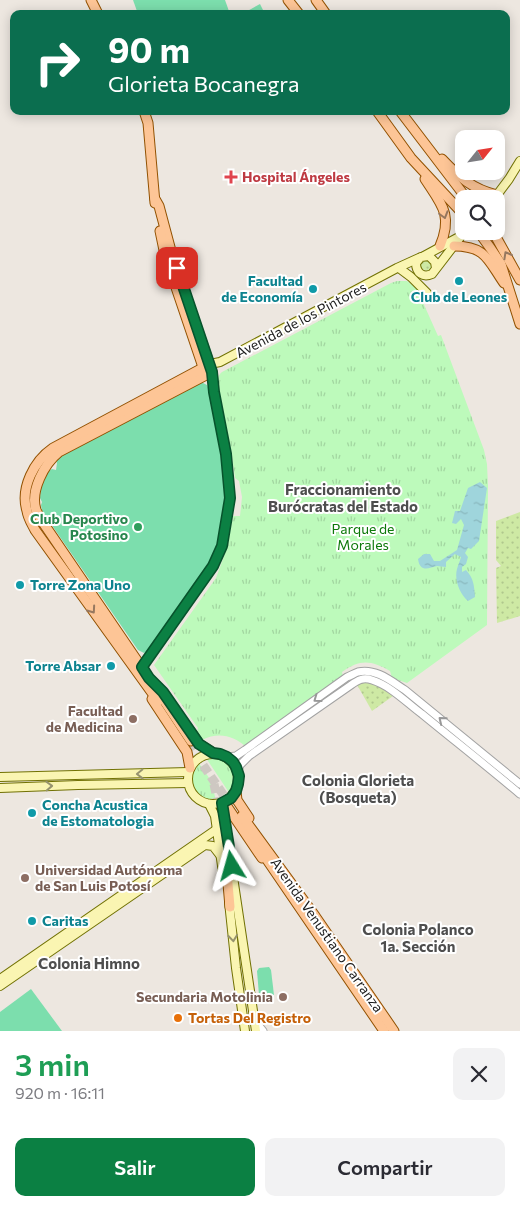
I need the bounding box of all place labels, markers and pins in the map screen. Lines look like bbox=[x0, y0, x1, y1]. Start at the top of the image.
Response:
place label: Hospital Ángeles bbox=[242, 168, 350, 185]
marker: Hospital Ángeles bbox=[224, 170, 238, 184]
pin bbox=[156, 247, 198, 289]
place label: Facultad de Economía bbox=[221, 272, 303, 305]
marker: Club de Leones bbox=[453, 275, 465, 287]
marker: Facultad de Economía bbox=[307, 283, 319, 295]
place label: Club de Leones bbox=[411, 288, 508, 305]
place label: Club Deportivo Potosino bbox=[30, 510, 128, 543]
marker: Club Deportivo Potosino bbox=[132, 521, 144, 533]
place label: Torre Zona Uno bbox=[30, 576, 131, 593]
marker: Torre Zona Uno bbox=[14, 579, 26, 591]
place label: Torre Absar bbox=[25, 657, 101, 674]
marker: Torre Absar bbox=[105, 660, 117, 672]
place label: Facultad de Medicina bbox=[46, 702, 123, 735]
marker: Facultad de Medicina bbox=[127, 713, 139, 725]
place label: Concha Acustica de Estomatologia bbox=[42, 796, 154, 829]
marker: Concha Acustica de Estomatologia bbox=[26, 807, 38, 819]
place label: Universidad Autónoma de San Luis Potosí bbox=[35, 861, 183, 894]
marker: Universidad Autónoma de San Luis Potosí bbox=[19, 872, 31, 884]
place label: Caritas bbox=[42, 912, 89, 929]
marker: Caritas bbox=[26, 915, 38, 927]
place label: Secundaria Motolinia bbox=[136, 988, 273, 1005]
marker: Secundaria Motolinia bbox=[277, 991, 289, 1003]
place label: Tortas Del Registro bbox=[188, 1009, 311, 1026]
marker: Tortas Del Registro bbox=[172, 1012, 184, 1024]

